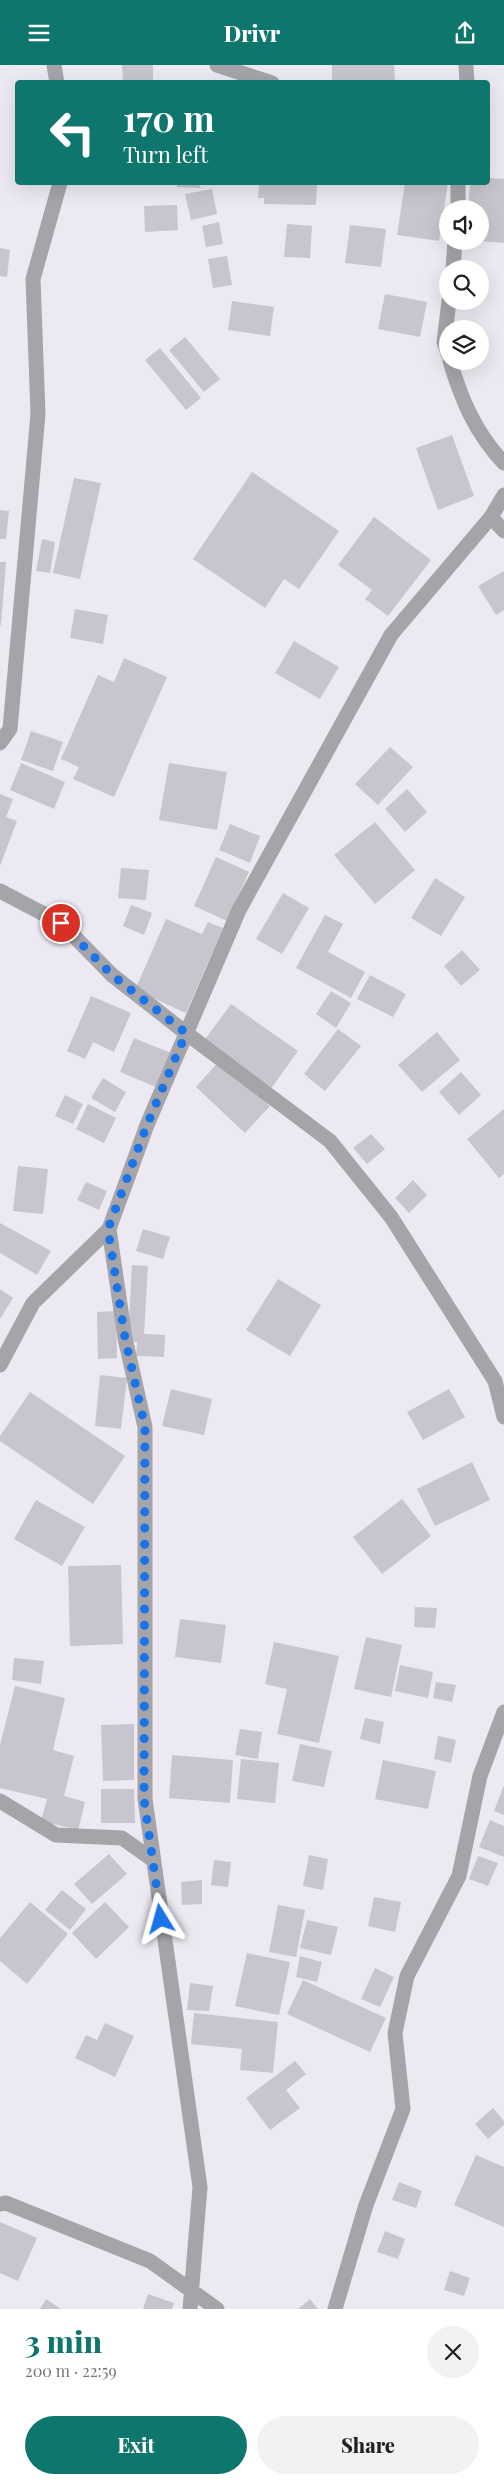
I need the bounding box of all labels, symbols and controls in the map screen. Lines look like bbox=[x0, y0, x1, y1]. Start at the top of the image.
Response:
text: Drivr bbox=[224, 18, 280, 48]
icon: menu bbox=[25, 19, 53, 47]
icon: share bbox=[451, 19, 479, 47]
text: 170 m bbox=[123, 94, 215, 141]
icon: left bbox=[40, 100, 105, 165]
text: Turn left bbox=[123, 139, 208, 169]
map controls bbox=[439, 200, 489, 370]
button: sound bbox=[439, 200, 489, 250]
button: search bbox=[439, 260, 489, 310]
button: layers bbox=[439, 320, 489, 370]
pin bbox=[40, 902, 82, 944]
icon: arrive bbox=[47, 909, 75, 937]
position arrow bbox=[134, 1892, 186, 1944]
text: 3 min bbox=[25, 2321, 102, 2361]
button: close bbox=[427, 2326, 479, 2378]
text: 200 m · 22:59 bbox=[25, 2360, 117, 2381]
button: Exit bbox=[25, 2416, 247, 2474]
button: Share bbox=[257, 2416, 479, 2474]

